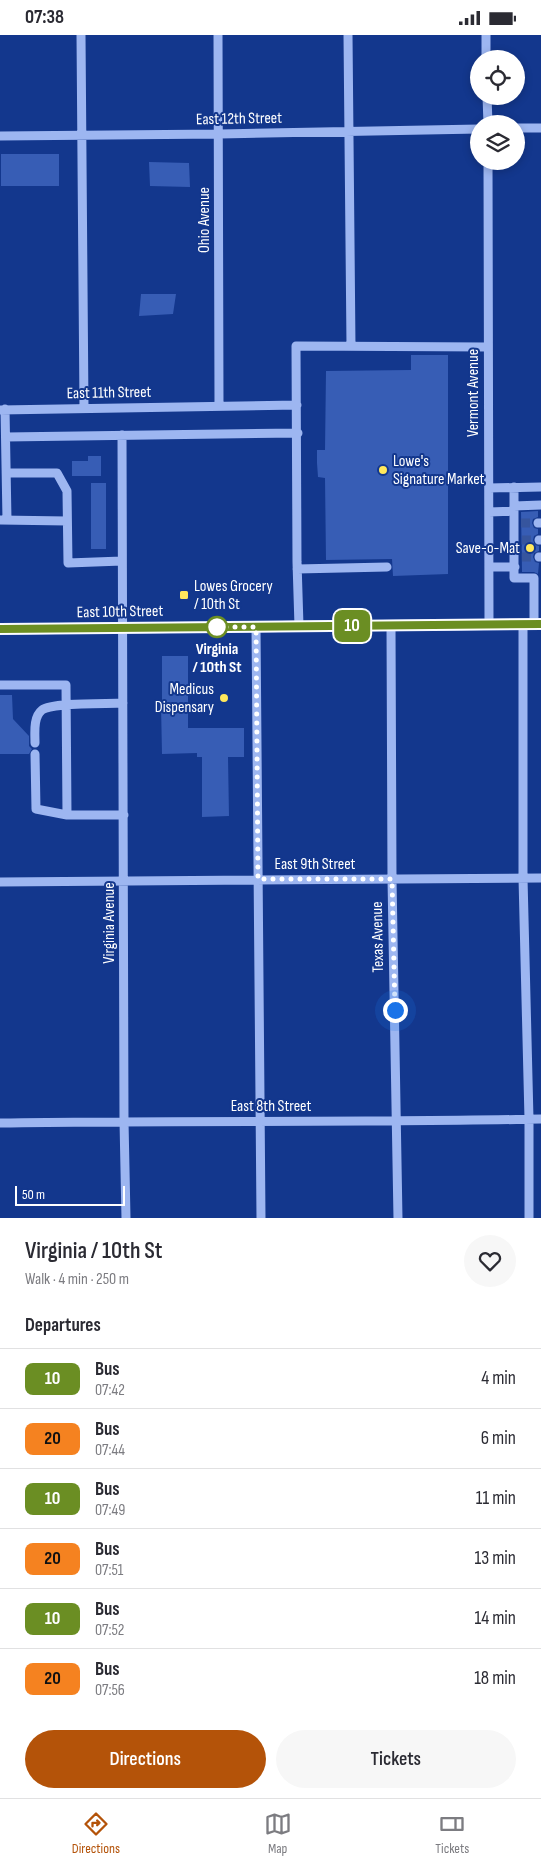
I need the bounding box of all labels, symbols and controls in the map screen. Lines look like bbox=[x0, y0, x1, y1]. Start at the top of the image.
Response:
text: 07:38 bbox=[25, 6, 64, 29]
map controls bbox=[470, 50, 525, 170]
button: locate bbox=[470, 50, 525, 105]
street label: East 12th Street bbox=[196, 109, 282, 129]
button: layers bbox=[470, 115, 525, 170]
street label: Ohio Avenue bbox=[195, 187, 214, 253]
street label: Vermont Avenue bbox=[464, 349, 483, 437]
street label: East 11th Street bbox=[66, 383, 152, 403]
place label: Lowe's Signature Market bbox=[393, 452, 485, 489]
marker: Lowe's Signature Market bbox=[377, 464, 389, 476]
place label: Save-o-Mat bbox=[456, 539, 520, 558]
marker: Save-o-Mat bbox=[524, 542, 536, 554]
place label: Lowes Grocery / 10th St bbox=[194, 577, 273, 614]
marker: Lowes Grocery / 10th St bbox=[178, 589, 190, 601]
street label: East 10th Street bbox=[77, 602, 164, 622]
line badge: 10 bbox=[330, 610, 374, 642]
text: 10 bbox=[344, 615, 360, 636]
marker: Virginia / 10th St bbox=[206, 616, 228, 638]
place label: Virginia / 10th St bbox=[192, 640, 242, 677]
place label: Medicus Dispensary bbox=[155, 680, 214, 717]
marker: Medicus Dispensary bbox=[218, 692, 230, 704]
street label: East 9th Street bbox=[275, 855, 356, 874]
street label: Virginia Avenue bbox=[100, 882, 119, 964]
street label: Texas Avenue bbox=[368, 901, 388, 973]
your location bbox=[383, 998, 408, 1023]
street label: East 8th Street bbox=[231, 1097, 311, 1116]
scale bar bbox=[15, 1183, 125, 1206]
text: 50 m bbox=[22, 1186, 45, 1203]
button: heart bbox=[464, 1235, 516, 1287]
text: Virginia / 10th St bbox=[25, 1236, 162, 1265]
text: Walk · 4 min · 250 m bbox=[25, 1270, 129, 1289]
text: Departures bbox=[25, 1314, 101, 1337]
text: Bus bbox=[95, 1358, 120, 1381]
text: 4 min bbox=[481, 1367, 516, 1390]
text: 10 bbox=[45, 1368, 60, 1389]
text: 07:42 bbox=[95, 1381, 125, 1400]
text: Bus bbox=[95, 1418, 120, 1441]
text: 6 min bbox=[481, 1427, 516, 1450]
text: 20 bbox=[44, 1428, 61, 1449]
text: 07:44 bbox=[95, 1441, 125, 1460]
text: Bus bbox=[95, 1478, 120, 1501]
text: 11 min bbox=[476, 1487, 516, 1510]
text: 10 bbox=[45, 1488, 60, 1509]
text: 07:49 bbox=[95, 1501, 125, 1520]
text: Bus bbox=[95, 1538, 120, 1561]
text: 13 min bbox=[475, 1547, 516, 1570]
text: 20 bbox=[44, 1548, 61, 1569]
text: 07:51 bbox=[95, 1561, 123, 1580]
text: Bus bbox=[95, 1598, 120, 1621]
text: 14 min bbox=[475, 1607, 516, 1630]
text: 10 bbox=[45, 1608, 60, 1629]
text: 07:52 bbox=[95, 1621, 124, 1640]
text: Bus bbox=[95, 1658, 120, 1681]
text: 18 min bbox=[474, 1667, 516, 1690]
text: 20 bbox=[44, 1668, 61, 1689]
text: 07:56 bbox=[95, 1681, 125, 1700]
button: Directions bbox=[25, 1730, 266, 1788]
button: Tickets bbox=[276, 1730, 516, 1788]
tab: Directions bbox=[72, 1810, 120, 1857]
tab: Map bbox=[264, 1810, 292, 1857]
tab: Tickets bbox=[435, 1810, 469, 1857]

